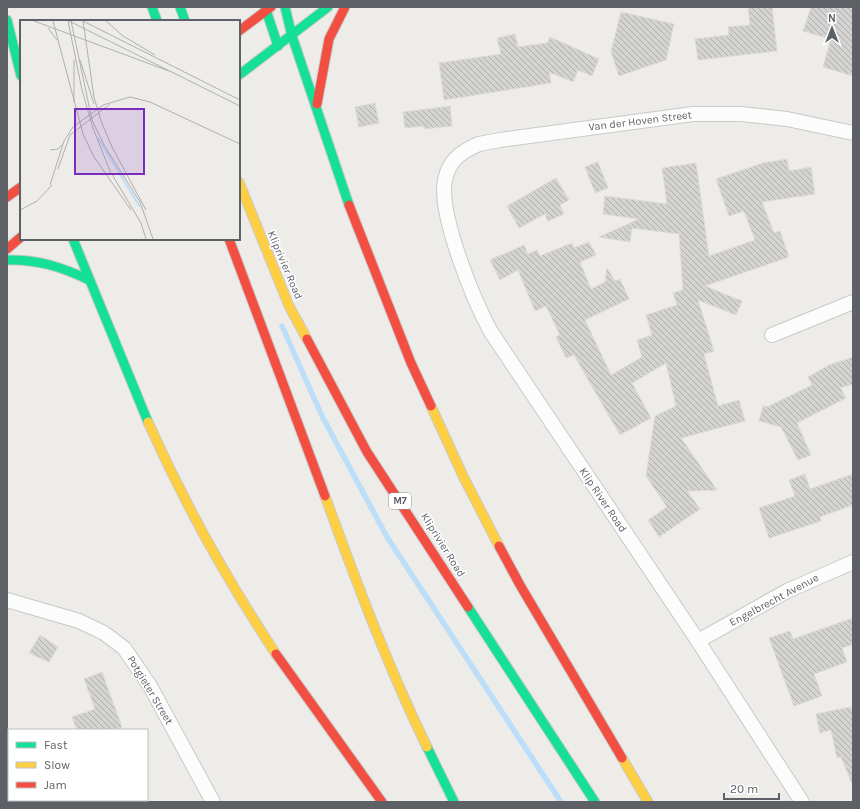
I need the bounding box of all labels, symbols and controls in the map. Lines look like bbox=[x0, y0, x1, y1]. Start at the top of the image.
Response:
north arrow bbox=[812, 8, 852, 48]
text: N bbox=[828, 12, 836, 25]
inset map bbox=[20, 20, 240, 240]
street label: Van der Hoven Street bbox=[588, 108, 692, 134]
street label: Kliprivier Road bbox=[265, 229, 305, 301]
street label: Klip River Road bbox=[577, 465, 629, 535]
road number: M7 bbox=[389, 493, 411, 509]
street label: Kliprivier Road bbox=[418, 511, 468, 579]
street label: Engelbrecht Avenue bbox=[727, 571, 821, 629]
street label: Potgieter Street bbox=[124, 653, 176, 727]
legend bbox=[8, 729, 148, 801]
text: Fast bbox=[44, 738, 68, 752]
text: Slow bbox=[44, 758, 70, 772]
scale bar bbox=[724, 775, 779, 801]
text: Jam bbox=[44, 778, 67, 792]
text: 20 m bbox=[730, 782, 758, 796]

